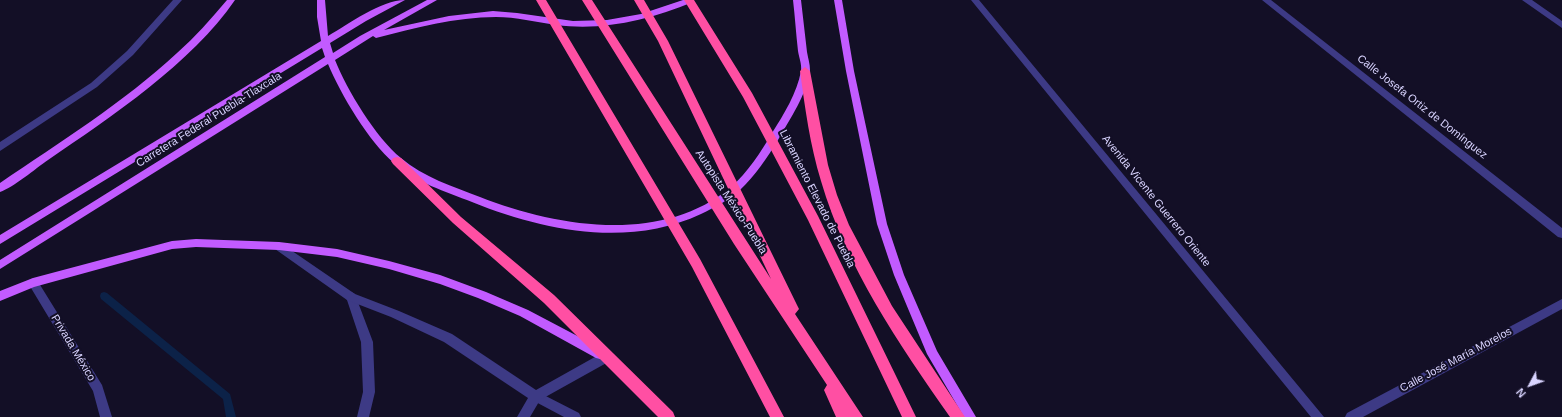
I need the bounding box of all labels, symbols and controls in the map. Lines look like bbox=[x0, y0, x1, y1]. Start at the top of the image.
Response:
street label: Calle Josefa Ortiz de Domínguez bbox=[1354, 52, 1490, 162]
street label: Carretera Federal Puebla-Tlaxcala bbox=[134, 70, 284, 170]
street label: Libramiento Elevado de Puebla bbox=[776, 128, 858, 270]
street label: Avenida Vicente Guerrero Oriente bbox=[1099, 133, 1213, 269]
street label: Autopista México-Puebla bbox=[692, 147, 770, 257]
street label: Privada México bbox=[48, 312, 98, 384]
street label: Calle José María Morelos bbox=[1398, 325, 1514, 395]
north arrow bbox=[1510, 365, 1550, 405]
text: N bbox=[1514, 386, 1528, 400]

